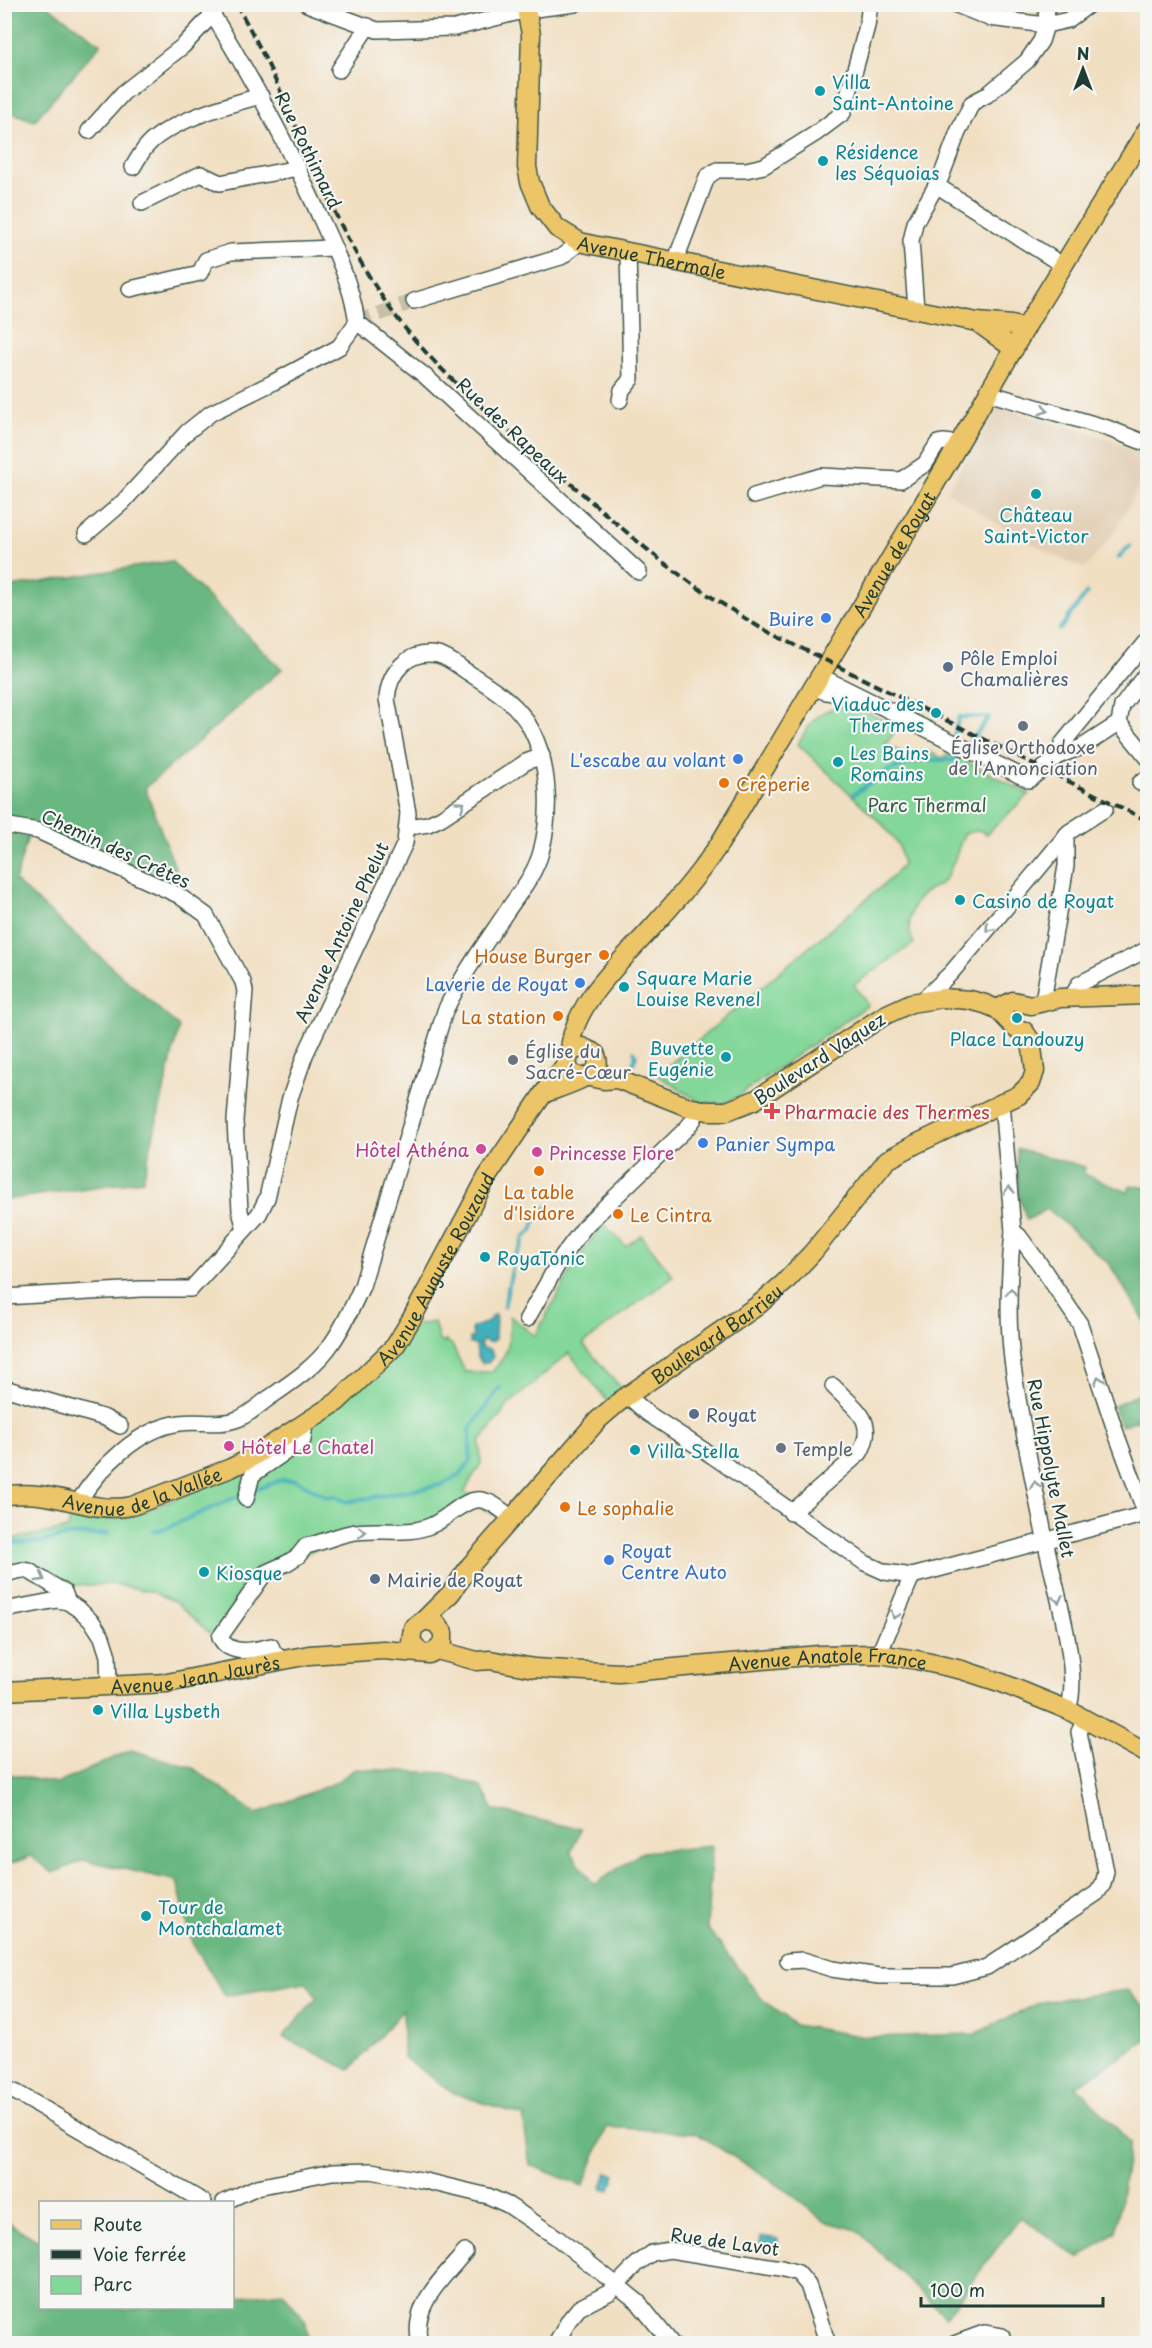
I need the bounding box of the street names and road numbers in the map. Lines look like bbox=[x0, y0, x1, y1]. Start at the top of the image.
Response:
street label: Rue Rothimard bbox=[269, 87, 349, 213]
street label: Avenue Thermale bbox=[575, 228, 729, 285]
street label: Rue des Rapeaux bbox=[451, 371, 575, 489]
street label: Avenue de Royat bbox=[845, 486, 942, 622]
street label: Chemin des Crêtes bbox=[37, 802, 195, 894]
street label: Avenue Antoine Phelut bbox=[287, 837, 395, 1027]
street label: Boulevard Vaquez bbox=[748, 1005, 891, 1111]
street label: Avenue Auguste Rouzaud bbox=[370, 1168, 501, 1371]
street label: Boulevard Barrieu bbox=[645, 1277, 788, 1390]
street label: Rue Hippolyte Mallet bbox=[1021, 1376, 1083, 1560]
street label: Avenue de la Vallée bbox=[60, 1459, 226, 1521]
street label: Avenue Anatole France bbox=[727, 1640, 930, 1677]
street label: Avenue Jean Jaurès bbox=[110, 1648, 282, 1699]
street label: Rue de Lavot bbox=[669, 2220, 781, 2262]

